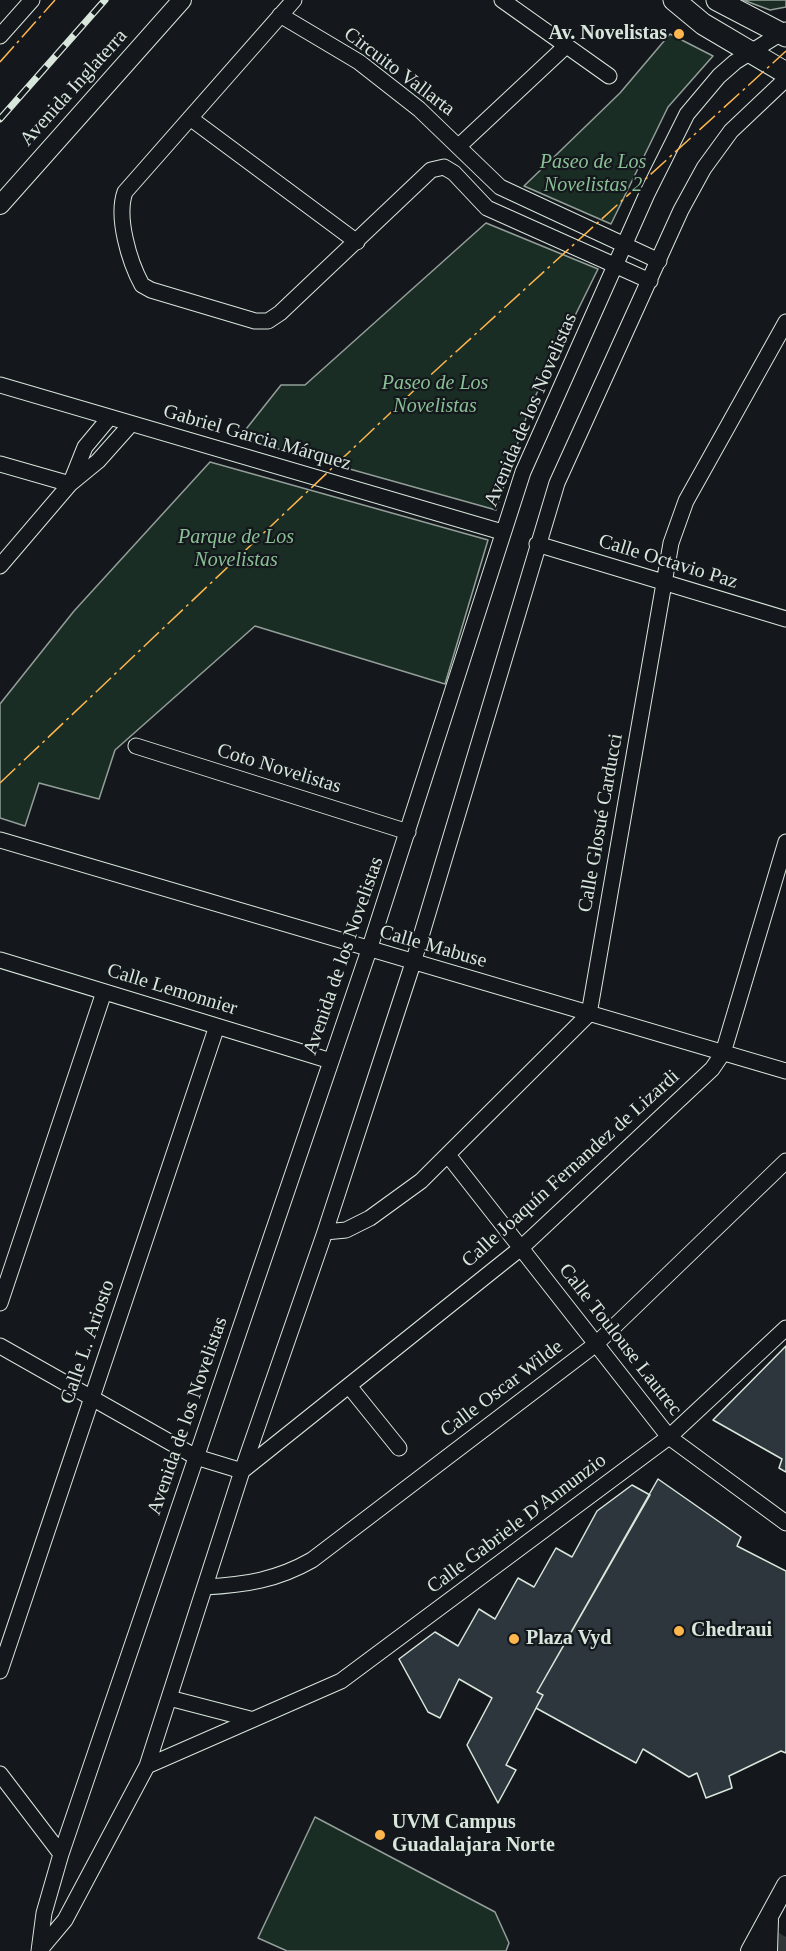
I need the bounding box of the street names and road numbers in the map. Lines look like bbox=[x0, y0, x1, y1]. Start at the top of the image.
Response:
street label: Circuito Vallarta bbox=[339, 22, 459, 122]
street label: Avenida Inglaterra bbox=[15, 25, 133, 151]
street label: Avenida de los Novelistas bbox=[479, 310, 583, 510]
street label: Gabriel Garcia Márquez bbox=[160, 400, 354, 476]
street label: Calle Octavio Paz bbox=[595, 529, 741, 595]
street label: Calle Glosué Carducci bbox=[573, 732, 629, 914]
street label: Coto Novelistas bbox=[214, 739, 344, 799]
street label: Avenida de los Novelistas bbox=[299, 854, 389, 1058]
street label: Calle Mabuse bbox=[377, 920, 489, 974]
street label: Calle Lemonnier bbox=[104, 959, 240, 1021]
street label: Calle Joaquín Fernandez de Lizardi bbox=[457, 1065, 685, 1273]
street label: Calle Toulouse Lautrec bbox=[553, 1259, 687, 1421]
street label: Calle L. Ariosto bbox=[56, 1277, 120, 1407]
street label: Avenida de los Novelistas bbox=[143, 1314, 233, 1518]
street label: Calle Oscar Wilde bbox=[436, 1335, 568, 1443]
street label: Calle Gabriele D'Annunzio bbox=[423, 1449, 611, 1599]

